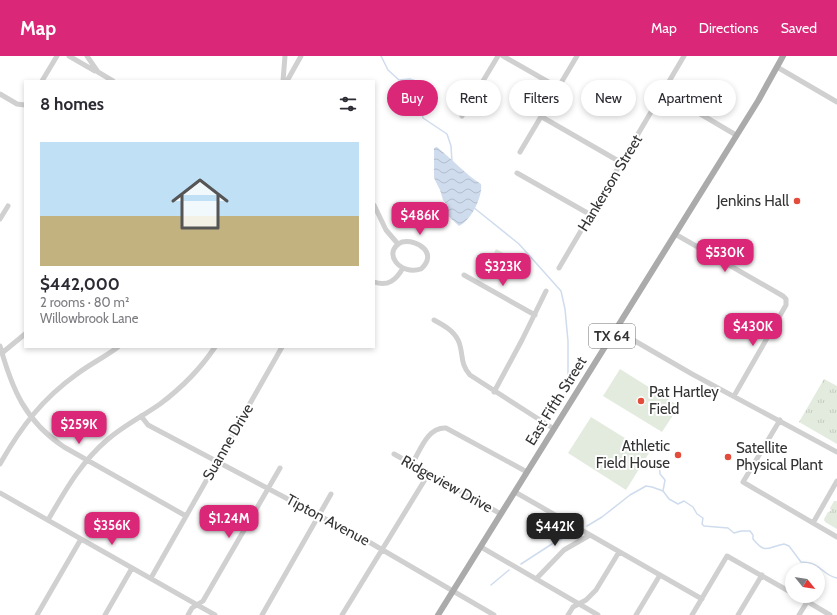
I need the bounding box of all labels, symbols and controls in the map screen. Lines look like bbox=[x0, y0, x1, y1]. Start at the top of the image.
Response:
text: Map bbox=[20, 17, 56, 40]
text: Map bbox=[651, 19, 677, 37]
text: Directions bbox=[699, 19, 759, 37]
text: Saved bbox=[781, 19, 817, 37]
chip: Buy bbox=[387, 80, 438, 116]
chip: Rent bbox=[446, 80, 501, 116]
chip: Filters bbox=[509, 80, 573, 116]
chip: New bbox=[581, 80, 636, 116]
chip: Apartment bbox=[644, 80, 736, 116]
icon: filters bbox=[337, 93, 359, 115]
text: 8 homes bbox=[40, 94, 104, 114]
street label: Hankerson Street bbox=[574, 131, 646, 235]
icon: home bbox=[164, 168, 236, 240]
place label: Jenkins Hall bbox=[716, 192, 789, 210]
marker: Jenkins Hall bbox=[792, 196, 802, 206]
pin: $486K bbox=[392, 202, 448, 236]
text: $486K bbox=[401, 207, 439, 223]
pin: $530K bbox=[697, 239, 753, 273]
text: $530K bbox=[706, 244, 744, 260]
pin: $323K bbox=[475, 253, 531, 287]
text: $323K bbox=[485, 258, 521, 274]
text: $442,000 bbox=[40, 274, 120, 294]
text: 2 rooms · 80 m² bbox=[40, 294, 129, 310]
text: Willowbrook Lane bbox=[40, 310, 138, 326]
pin: $430K bbox=[725, 313, 781, 347]
text: $430K bbox=[733, 318, 773, 334]
road number: TX 64 bbox=[589, 324, 635, 348]
street label: East Fifth Street bbox=[522, 353, 590, 449]
place label: Pat Hartley Field bbox=[649, 383, 719, 418]
marker: Pat Hartley Field bbox=[636, 396, 646, 406]
street label: Suanne Drive bbox=[199, 400, 257, 483]
pin: $259K bbox=[51, 411, 107, 445]
text: $259K bbox=[61, 416, 97, 432]
place label: Athletic Field House bbox=[596, 437, 670, 472]
place label: Satellite Physical Plant bbox=[736, 439, 823, 474]
marker: Athletic Field House bbox=[673, 450, 683, 460]
street label: Ridgeview Drive bbox=[398, 451, 496, 517]
marker: Satellite Physical Plant bbox=[723, 452, 733, 462]
street label: Tipton Avenue bbox=[283, 490, 373, 550]
pin: $1.24M bbox=[196, 505, 262, 539]
text: $1.24M bbox=[208, 510, 250, 526]
pin: $356K bbox=[84, 512, 140, 546]
pin: $442K bbox=[527, 513, 583, 547]
text: $356K bbox=[94, 517, 131, 533]
text: $442K bbox=[536, 518, 574, 534]
north arrow bbox=[785, 563, 825, 603]
map controls bbox=[785, 563, 825, 603]

